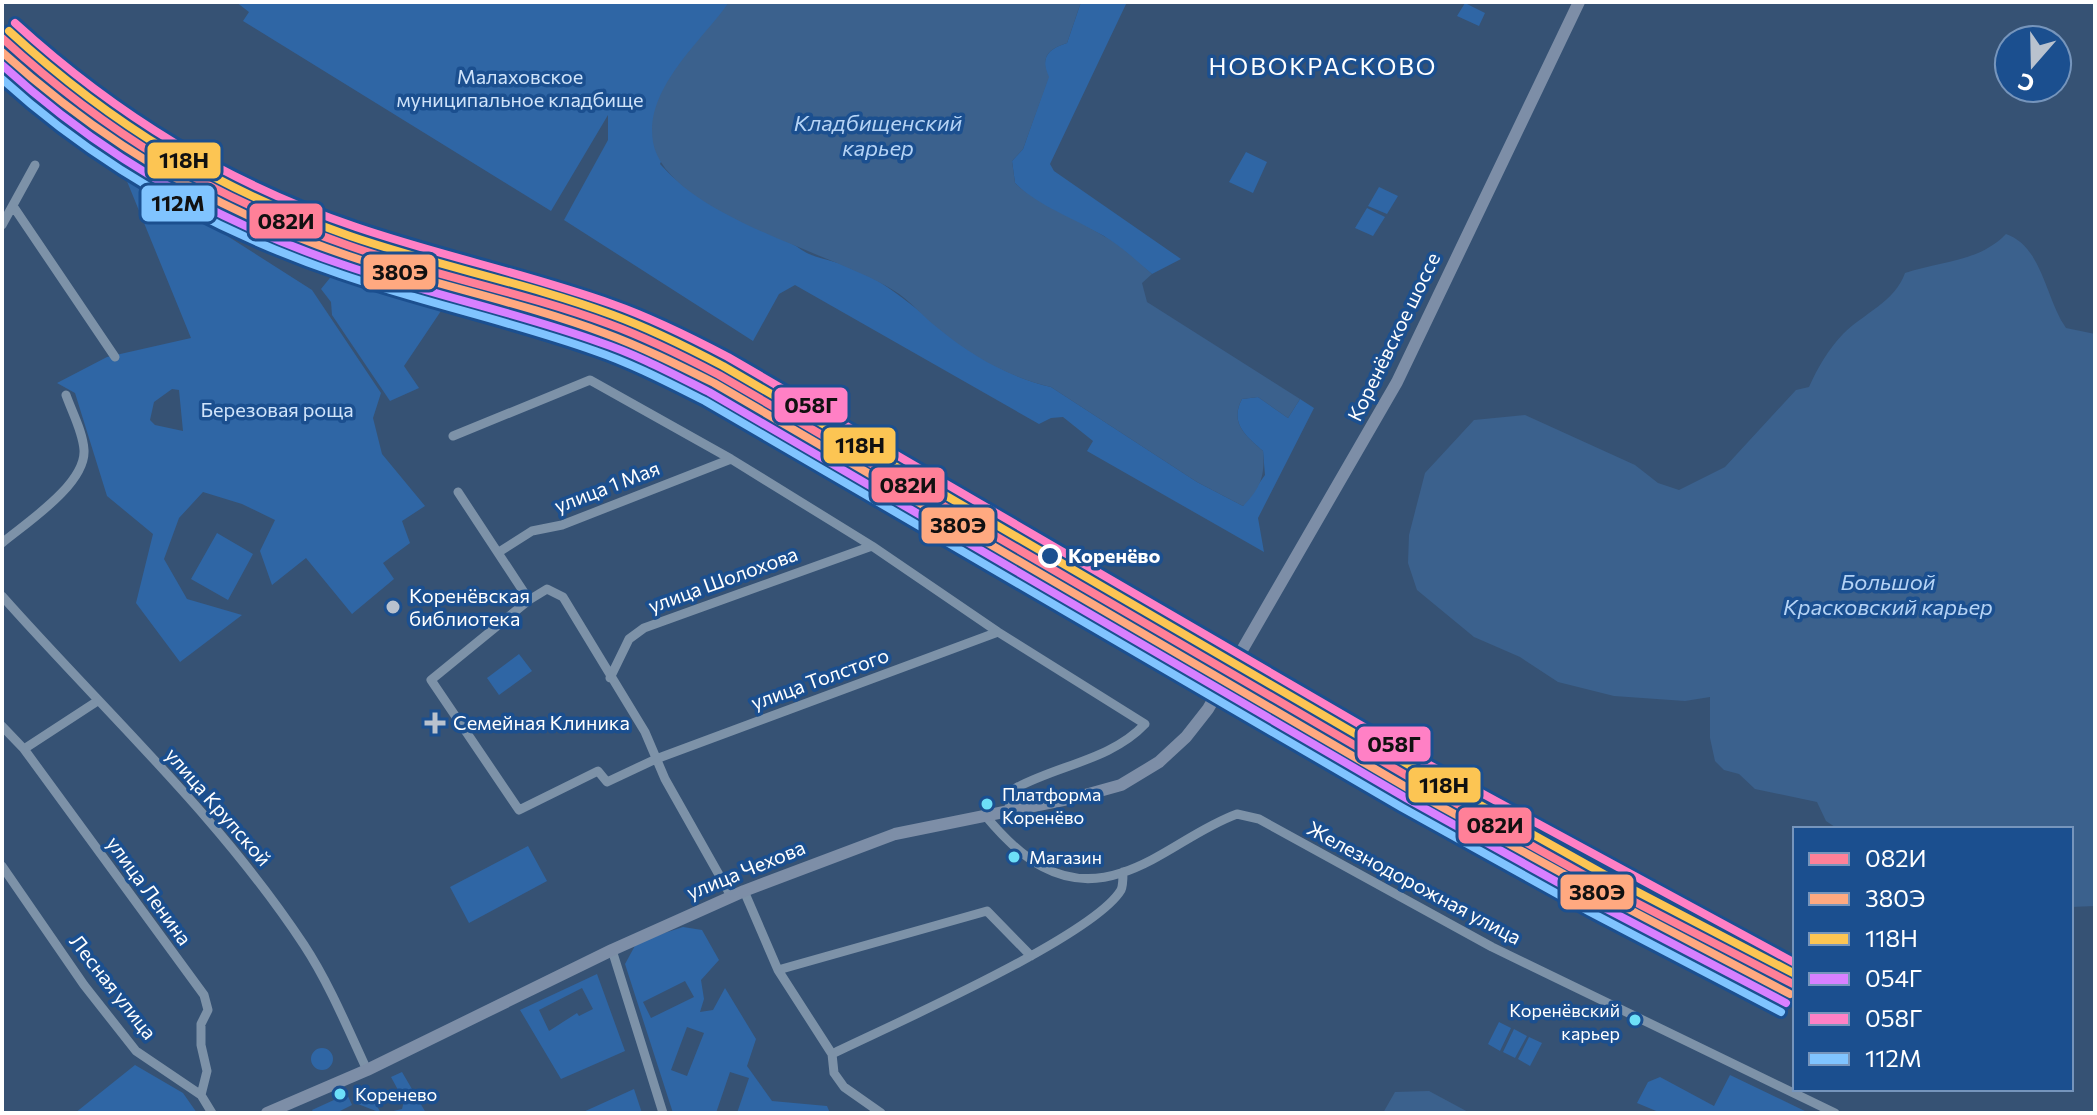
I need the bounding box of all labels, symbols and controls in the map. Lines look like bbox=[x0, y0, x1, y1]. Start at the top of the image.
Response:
north arrow bbox=[1993, 24, 2073, 104]
district label: НОВОКРАСКОВО bbox=[1209, 51, 1437, 80]
park label: Малаховское муниципальное кладбище bbox=[396, 64, 644, 111]
text: С bbox=[2014, 68, 2038, 99]
water label: Кладбищенский карьер bbox=[794, 109, 963, 161]
line badge: 118Н bbox=[146, 141, 222, 180]
text: 118Н bbox=[159, 146, 209, 173]
line badge: 112М bbox=[140, 184, 216, 223]
text: 112М bbox=[151, 189, 205, 216]
line badge: 082И bbox=[248, 202, 324, 240]
text: 082И bbox=[257, 207, 315, 234]
street label: Коренёвское шоссе bbox=[1342, 248, 1444, 425]
line badge: 380Э bbox=[362, 253, 437, 291]
text: 380Э bbox=[372, 258, 428, 285]
line badge: 058Г bbox=[773, 386, 849, 424]
text: 058Г bbox=[784, 391, 838, 418]
park label: Березовая роща bbox=[200, 397, 354, 421]
line badge: 118Н bbox=[822, 426, 897, 465]
text: 118Н bbox=[835, 431, 885, 458]
street label: улица 1 Мая bbox=[551, 455, 663, 517]
line badge: 082И bbox=[870, 466, 946, 504]
text: 082И bbox=[879, 471, 937, 498]
line badge: 380Э bbox=[920, 506, 996, 545]
text: 380Э bbox=[930, 511, 986, 538]
street label: улица Шолохова bbox=[645, 541, 801, 617]
place label: Коренёво bbox=[1068, 543, 1160, 567]
marker: Коренёво bbox=[1039, 545, 1061, 567]
water label: Большой Красковский карьер bbox=[1783, 568, 1993, 620]
place label: Коренёвская библиотека bbox=[409, 583, 530, 630]
marker: Коренёвская библиотека bbox=[384, 598, 402, 616]
street label: улица Толстого bbox=[747, 642, 892, 714]
place label: Семейная Клиника bbox=[453, 710, 630, 734]
marker: Семейная Клиника bbox=[424, 712, 446, 734]
line badge: 058Г bbox=[1356, 725, 1432, 763]
text: 058Г bbox=[1367, 730, 1421, 757]
street label: улица Крупской bbox=[161, 742, 277, 870]
line badge: 118Н bbox=[1407, 766, 1482, 804]
text: 118Н bbox=[1419, 771, 1469, 798]
place label: Платформа Коренёво bbox=[1002, 783, 1101, 828]
marker: Платформа Коренёво bbox=[979, 796, 995, 812]
line badge: 082И bbox=[1457, 806, 1533, 845]
text: 082И bbox=[1466, 811, 1524, 838]
street label: Железнодорожная улица bbox=[1303, 815, 1526, 949]
legend bbox=[1793, 827, 2073, 1091]
street label: улица Ленина bbox=[102, 831, 197, 950]
street label: улица Чехова bbox=[683, 834, 808, 904]
text: 082И bbox=[1865, 843, 1927, 872]
place label: Магазин bbox=[1029, 846, 1102, 868]
marker: Магазин bbox=[1006, 849, 1022, 865]
line badge: 380Э bbox=[1559, 873, 1635, 911]
text: 380Э bbox=[1569, 878, 1625, 905]
text: 380Э bbox=[1865, 883, 1925, 912]
text: 118Н bbox=[1865, 923, 1918, 952]
street label: Лесная улица bbox=[65, 929, 162, 1044]
text: 054Г bbox=[1865, 963, 1922, 992]
place label: Коренёвский карьер bbox=[1509, 999, 1620, 1044]
text: 058Г bbox=[1865, 1003, 1923, 1032]
marker: Коренёвский карьер bbox=[1627, 1012, 1643, 1028]
text: 112М bbox=[1865, 1043, 1922, 1072]
place label: Коренево bbox=[355, 1083, 437, 1105]
marker: Коренево bbox=[332, 1086, 348, 1102]

